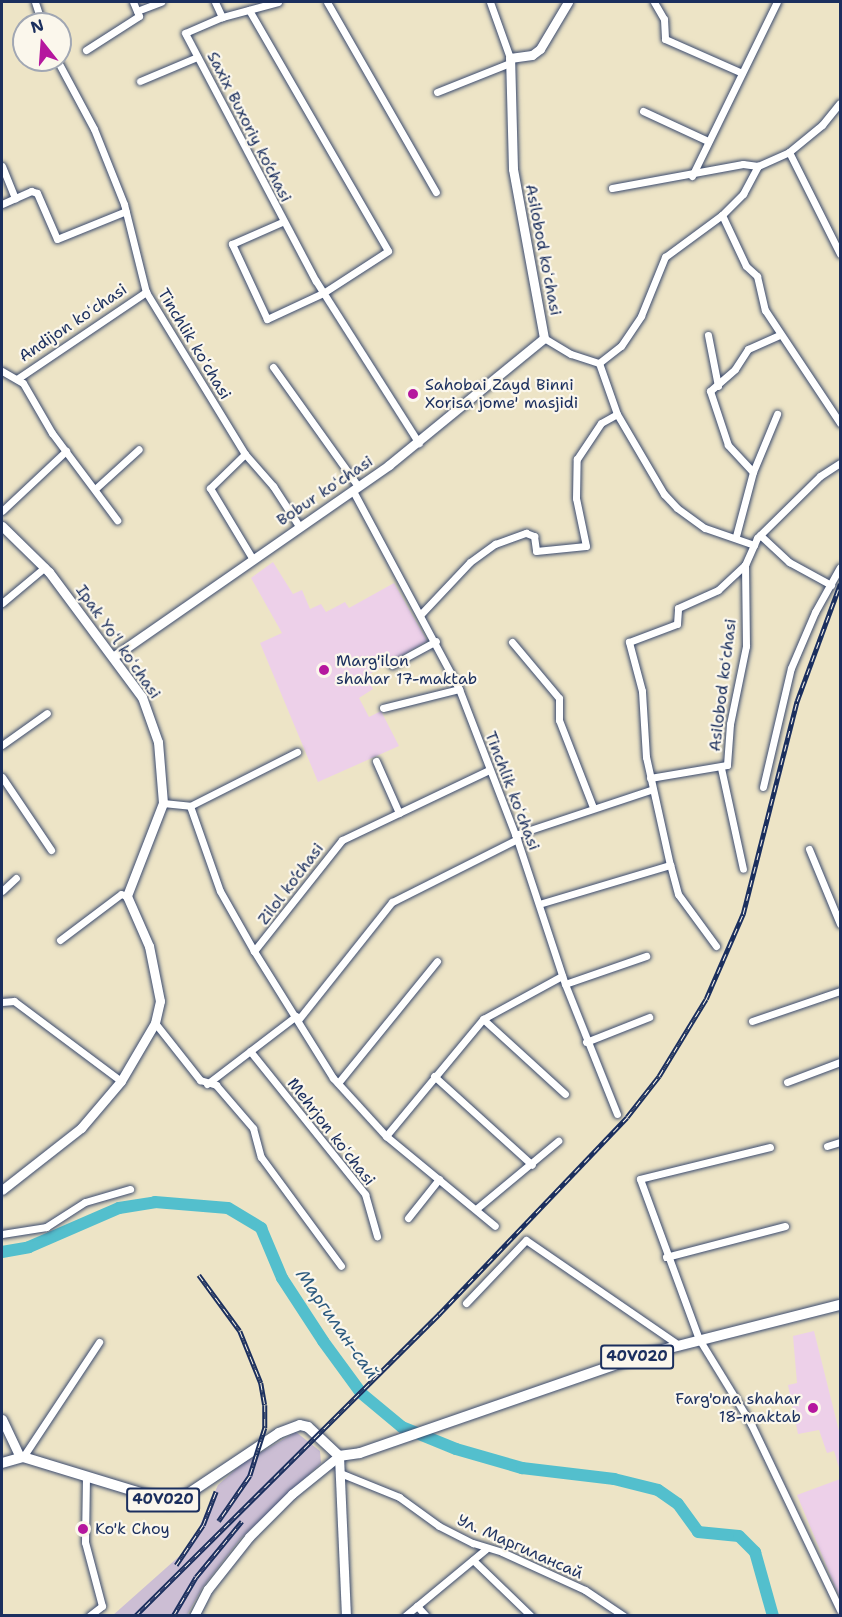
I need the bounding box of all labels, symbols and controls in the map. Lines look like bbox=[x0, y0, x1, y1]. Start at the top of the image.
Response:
north arrow bbox=[12, 12, 72, 72]
text: N bbox=[28, 14, 46, 38]
street label: Saxix Buxoriy ko‘chasi bbox=[203, 48, 295, 206]
street label: Asilobod koʻchasi bbox=[521, 183, 565, 317]
street label: Andijon koʻchasi bbox=[15, 280, 131, 366]
street label: Tinchlik koʻchasi bbox=[153, 285, 235, 403]
place label: Sahobai Zayd Binni Xorisa jome' masjidi bbox=[425, 375, 578, 413]
marker: Sahobai Zayd Binni Xorisa jome' masjidi bbox=[406, 387, 420, 401]
street label: Bobur koʻchasi bbox=[273, 452, 377, 530]
street label: Ipak Yoʻl koʻchasi bbox=[72, 581, 164, 703]
street label: Asilobod koʻchasi bbox=[705, 618, 741, 752]
place label: Marg'ilon shahar 17-maktab bbox=[336, 651, 477, 689]
marker: Marg'ilon shahar 17-maktab bbox=[317, 663, 331, 677]
street label: Tinchlik koʻchasi bbox=[480, 729, 544, 853]
street label: Zilol ko‘chasi bbox=[254, 839, 328, 929]
street label: Mehrjon koʻchasi bbox=[283, 1074, 379, 1190]
water label: Маргилан-сай bbox=[291, 1265, 383, 1383]
road number: 40V020 bbox=[600, 1345, 674, 1369]
place label: Farg'ona shahar 18-maktab bbox=[675, 1389, 801, 1427]
marker: Farg'ona shahar 18-maktab bbox=[806, 1401, 820, 1415]
road number: 40V020 bbox=[126, 1488, 201, 1512]
street label: Ул. Маргилансай bbox=[454, 1511, 586, 1583]
place label: Ko'k Choy bbox=[95, 1519, 170, 1539]
marker: Ko'k Choy bbox=[76, 1522, 90, 1536]

